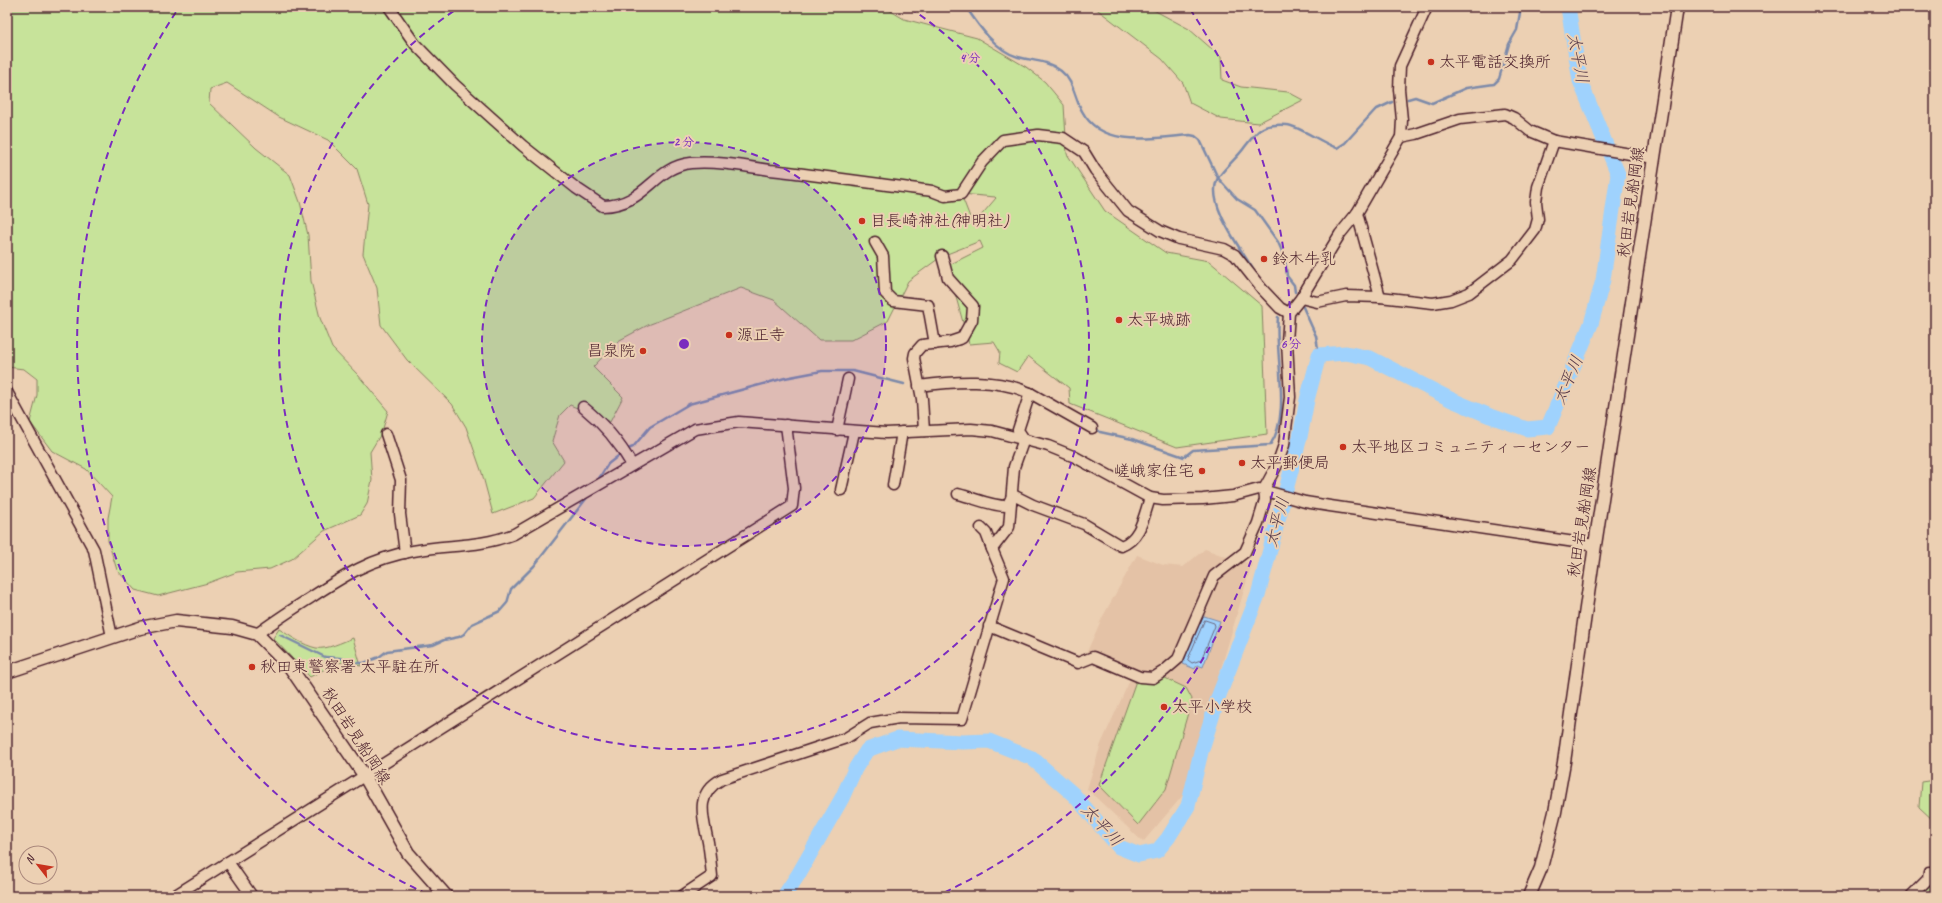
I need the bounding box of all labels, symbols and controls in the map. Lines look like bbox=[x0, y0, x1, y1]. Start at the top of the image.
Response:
water label: 太平川 bbox=[1563, 31, 1593, 85]
text: 4 分 bbox=[960, 50, 980, 66]
place label: 太平電話交換所 bbox=[1439, 52, 1551, 72]
marker: 太平電話交換所 bbox=[1426, 57, 1436, 67]
text: 2 分 bbox=[674, 134, 694, 150]
street label: 秋田岩見船岡線 bbox=[1613, 145, 1649, 259]
place label: 目長崎神社(神明社) bbox=[870, 211, 1009, 231]
marker: 目長崎神社(神明社) bbox=[857, 216, 867, 226]
place label: 鈴木牛乳 bbox=[1272, 249, 1336, 269]
marker: 鈴木牛乳 bbox=[1259, 254, 1269, 264]
place label: 太平城跡 bbox=[1127, 310, 1191, 330]
marker: 太平城跡 bbox=[1114, 315, 1124, 325]
place label: 源正寺 bbox=[737, 325, 785, 345]
marker: 源正寺 bbox=[724, 330, 734, 340]
text: 6 分 bbox=[1281, 336, 1301, 352]
centre of rings bbox=[677, 337, 691, 351]
place label: 昌泉院 bbox=[587, 341, 635, 361]
marker: 昌泉院 bbox=[638, 346, 648, 356]
water label: 太平川 bbox=[1548, 352, 1588, 408]
place label: 太平地区コミュニティーセンター bbox=[1351, 437, 1590, 457]
marker: 太平地区コミュニティーセンター bbox=[1338, 442, 1348, 452]
place label: 太平郵便局 bbox=[1250, 453, 1330, 473]
marker: 太平郵便局 bbox=[1237, 458, 1247, 468]
place label: 嵯峨家住宅 bbox=[1114, 461, 1194, 481]
street label: 秋田岩見船岡線 bbox=[1563, 465, 1601, 579]
marker: 嵯峨家住宅 bbox=[1197, 466, 1207, 476]
water label: 太平川 bbox=[1260, 495, 1294, 549]
place label: 秋田東警察署 太平駐在所 bbox=[260, 657, 440, 677]
marker: 秋田東警察署 太平駐在所 bbox=[247, 662, 257, 672]
street label: 秋田岩見船岡線 bbox=[317, 684, 395, 788]
place label: 太平小学校 bbox=[1172, 697, 1252, 717]
marker: 太平小学校 bbox=[1159, 702, 1169, 712]
water label: 太平川 bbox=[1077, 799, 1127, 851]
north arrow bbox=[18, 845, 58, 885]
text: N bbox=[22, 851, 38, 866]

